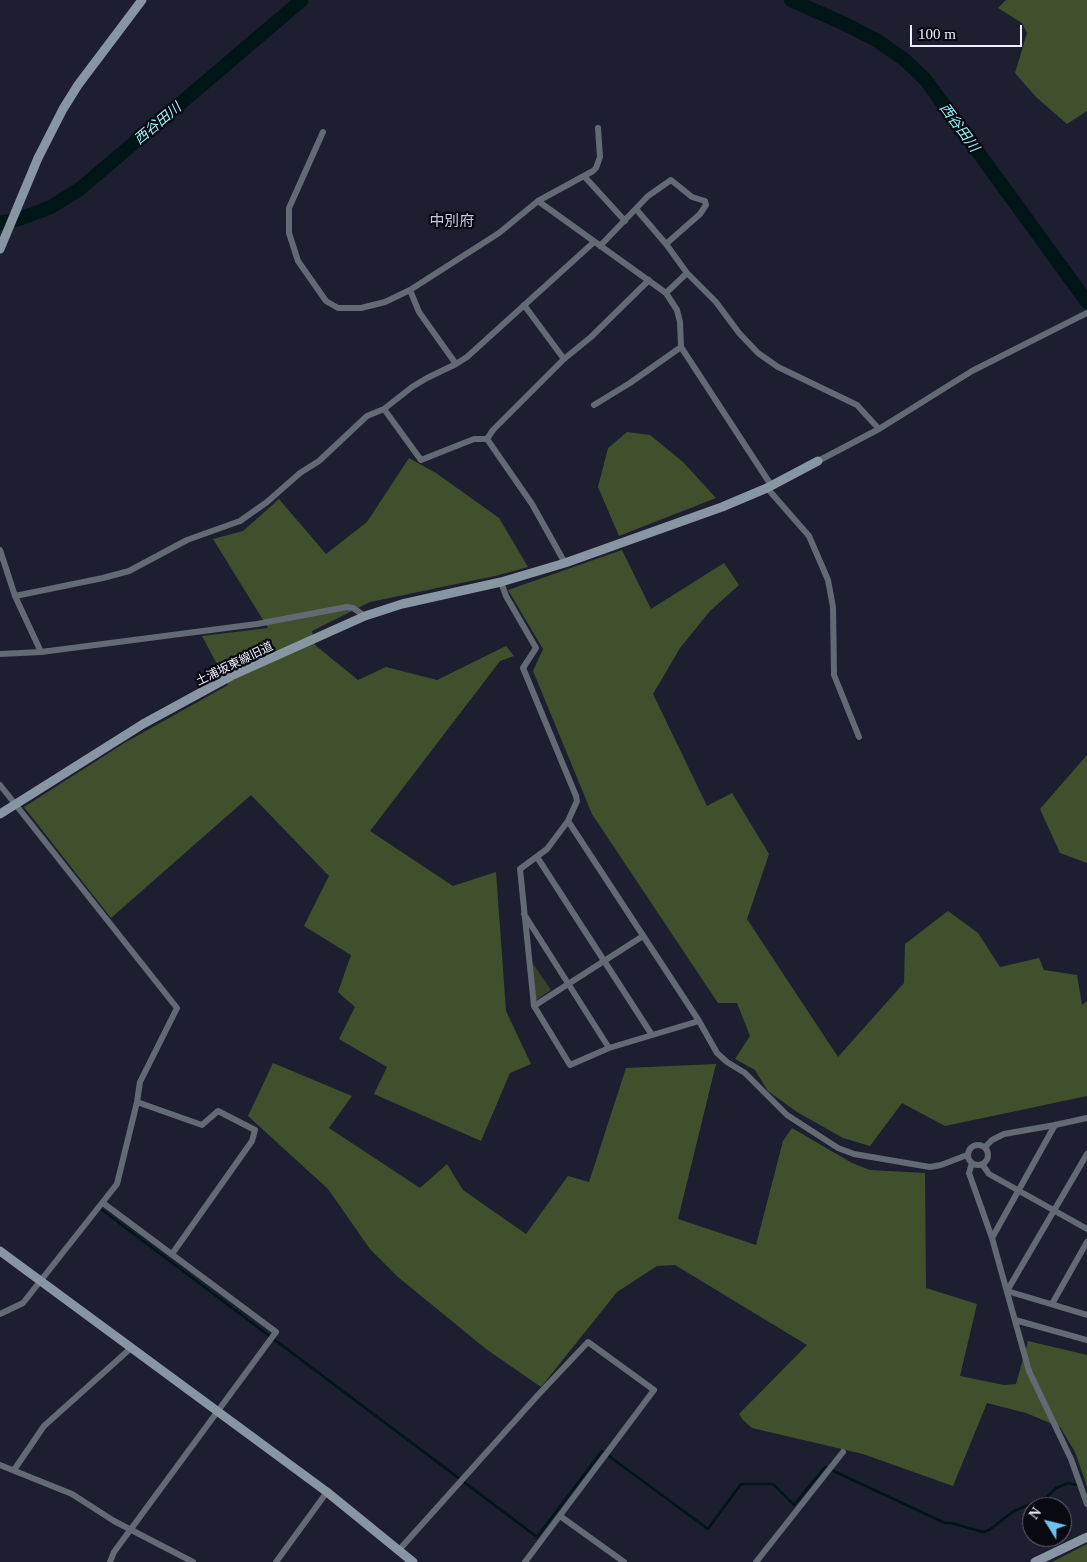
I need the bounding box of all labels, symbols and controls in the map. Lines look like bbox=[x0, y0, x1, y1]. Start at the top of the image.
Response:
scale bar bbox=[912, 15, 1024, 47]
text: 100 m bbox=[918, 26, 956, 42]
water label: 西谷田川 bbox=[130, 99, 184, 147]
water label: 西谷田川 bbox=[937, 99, 983, 155]
district label: 中別府 bbox=[430, 211, 474, 229]
street label: 土浦坂東線旧道 bbox=[193, 638, 275, 688]
north arrow bbox=[1022, 1497, 1072, 1547]
text: N bbox=[1026, 1505, 1044, 1522]

